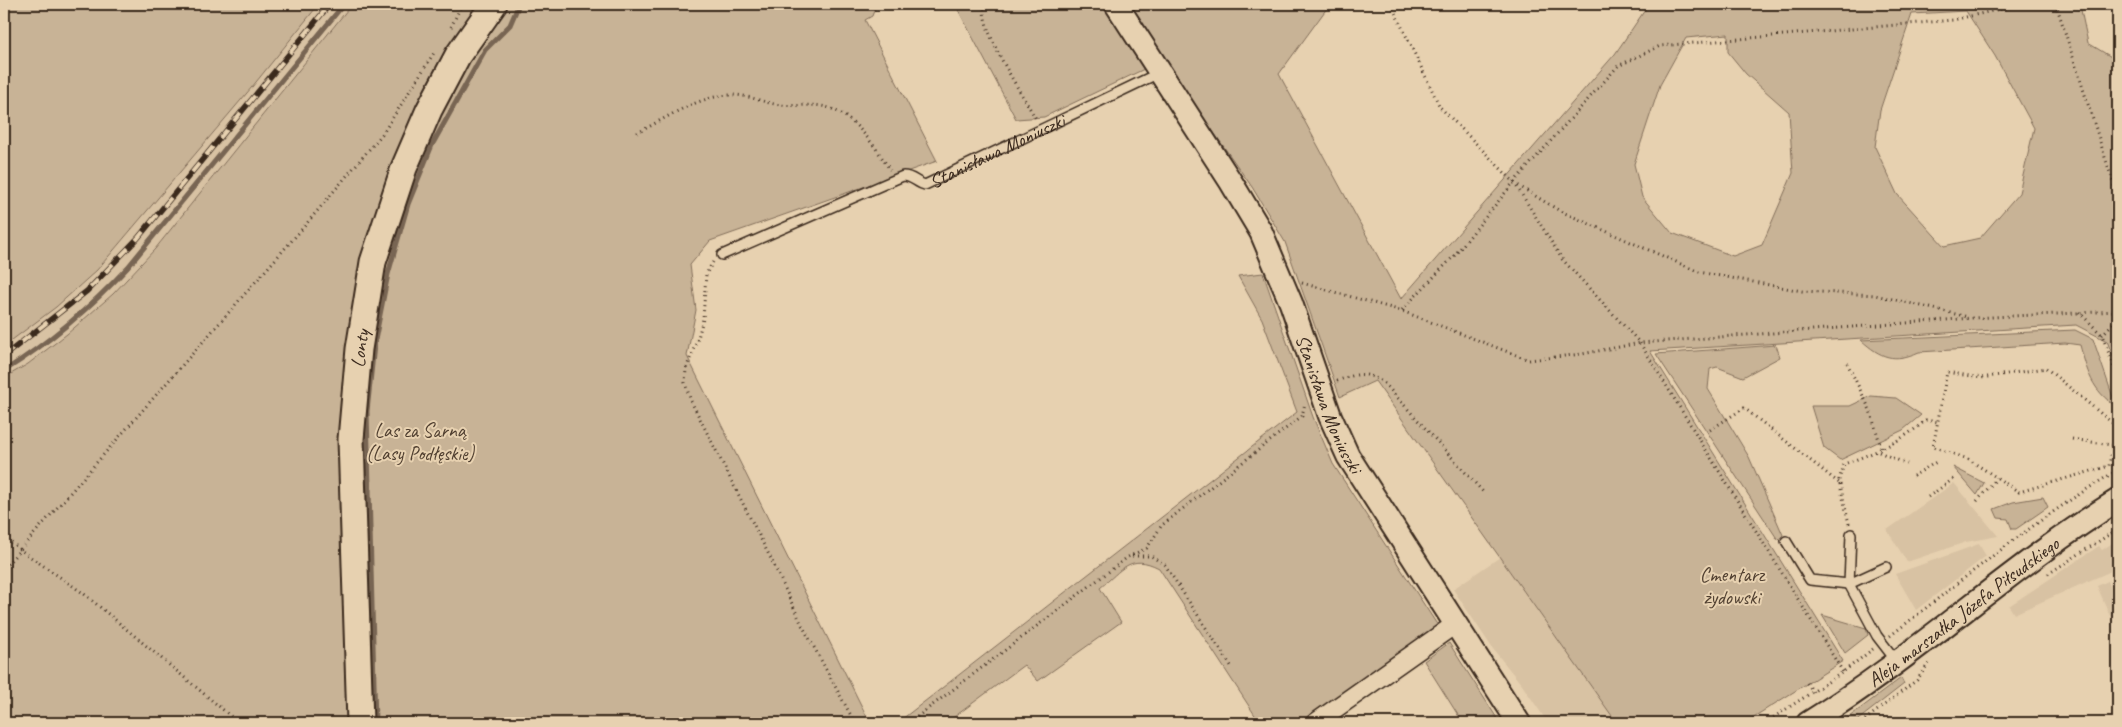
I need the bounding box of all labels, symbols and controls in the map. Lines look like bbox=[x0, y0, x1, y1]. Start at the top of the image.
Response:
street label: Stanisława Moniuszki bbox=[925, 107, 1070, 194]
street label: Lonty bbox=[345, 326, 375, 369]
street label: Stanisława Moniuszki bbox=[1290, 331, 1369, 480]
park label: Las za Sarną (Lasy Podłęskie) bbox=[366, 418, 476, 466]
street label: Aleja marszałka Józefa Piłsudskiego bbox=[1862, 531, 2064, 692]
park label: Cmentarz żydowski bbox=[1700, 562, 1766, 610]

